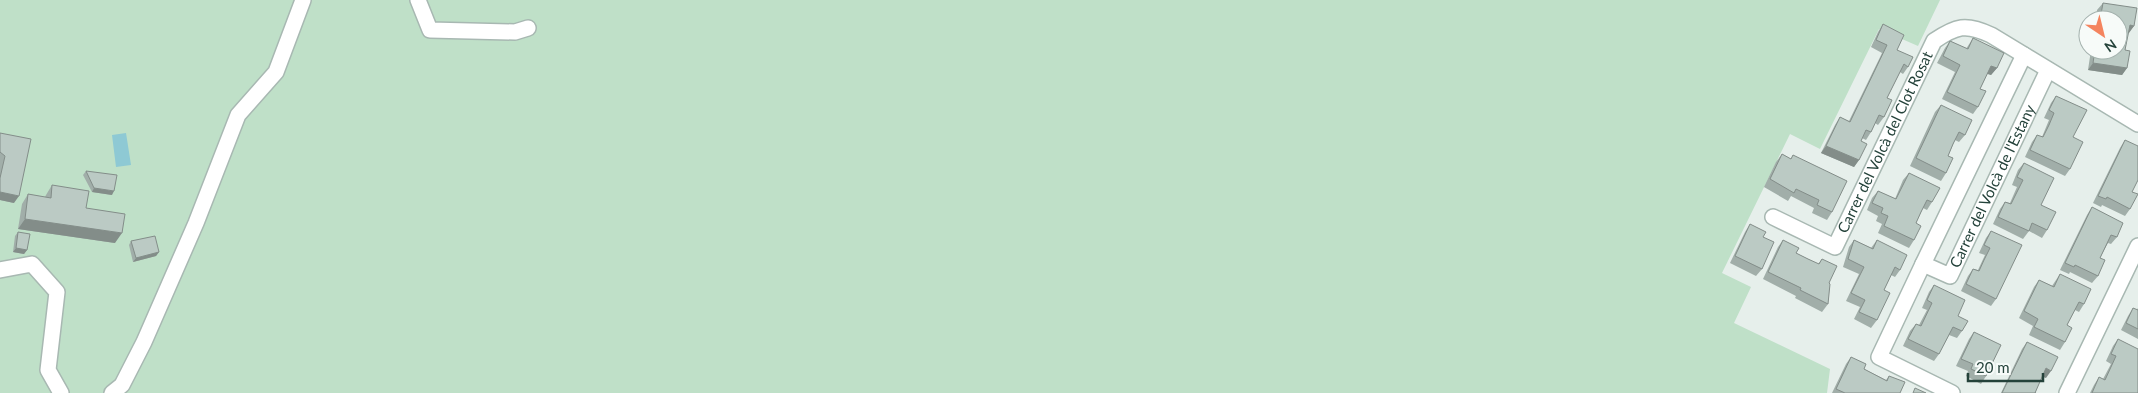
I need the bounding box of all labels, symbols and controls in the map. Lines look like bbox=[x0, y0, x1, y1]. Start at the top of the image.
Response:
north arrow bbox=[2078, 10, 2128, 60]
text: N bbox=[2101, 36, 2120, 56]
street label: Carrer del Volcà del Clot Rosat bbox=[1833, 48, 1936, 236]
street label: Carrer del Volcà de l'Estany bbox=[1945, 101, 2038, 270]
scale bar bbox=[1968, 350, 2043, 382]
text: 20 m bbox=[1976, 358, 2010, 376]

